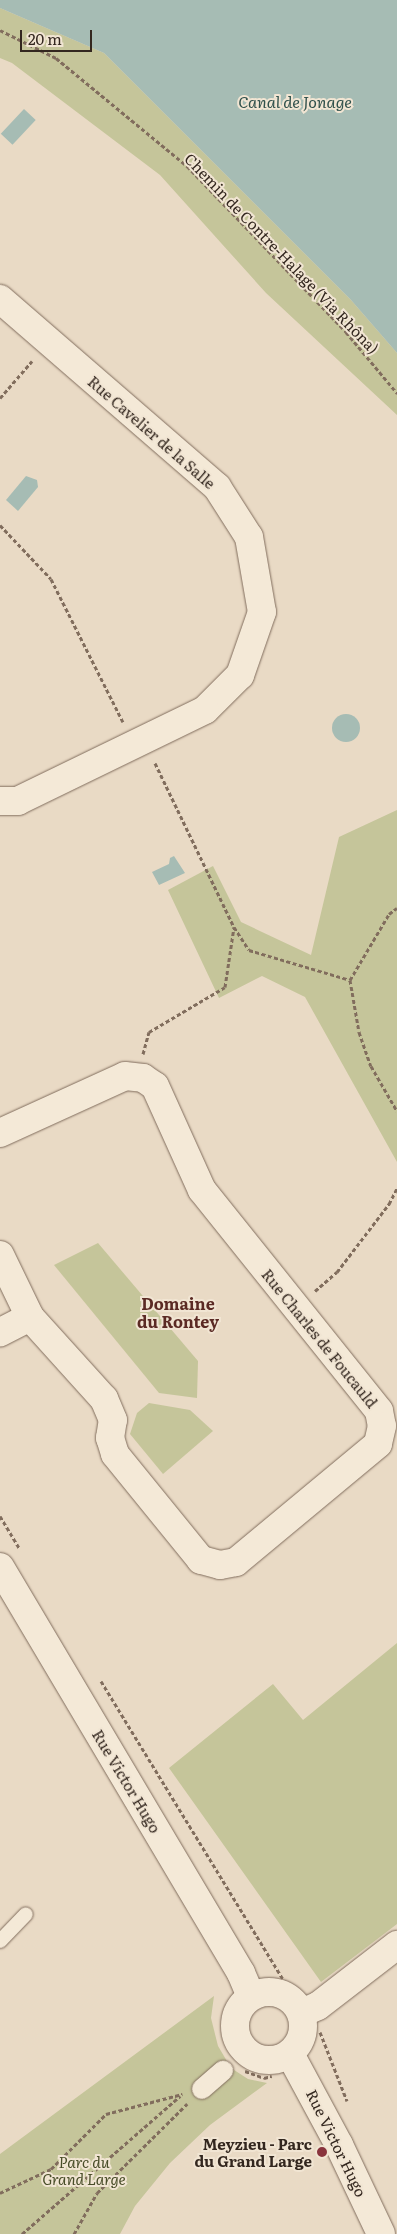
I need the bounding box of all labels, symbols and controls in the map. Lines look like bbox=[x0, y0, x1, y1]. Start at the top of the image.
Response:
scale bar bbox=[22, 20, 95, 52]
text: 20 m bbox=[28, 27, 62, 50]
water label: Canal de Jonage bbox=[238, 91, 352, 111]
street label: Chemin de Contre-Halage (Via Rhôna) bbox=[181, 149, 383, 357]
street label: Rue Cavelier de la Salle bbox=[85, 372, 219, 492]
street label: Rue Charles de Foucauld bbox=[259, 1265, 381, 1411]
district label: Domaine du Rontey bbox=[137, 1293, 219, 1331]
street label: Rue Victor Hugo bbox=[89, 1726, 165, 1836]
street label: Rue Victor Hugo bbox=[303, 2086, 371, 2200]
place label: Meyzieu - Parc du Grand Large bbox=[194, 2134, 312, 2169]
marker: Meyzieu - Parc du Grand Large bbox=[316, 2146, 328, 2158]
park label: Parc du Grand Large bbox=[42, 2152, 126, 2187]

